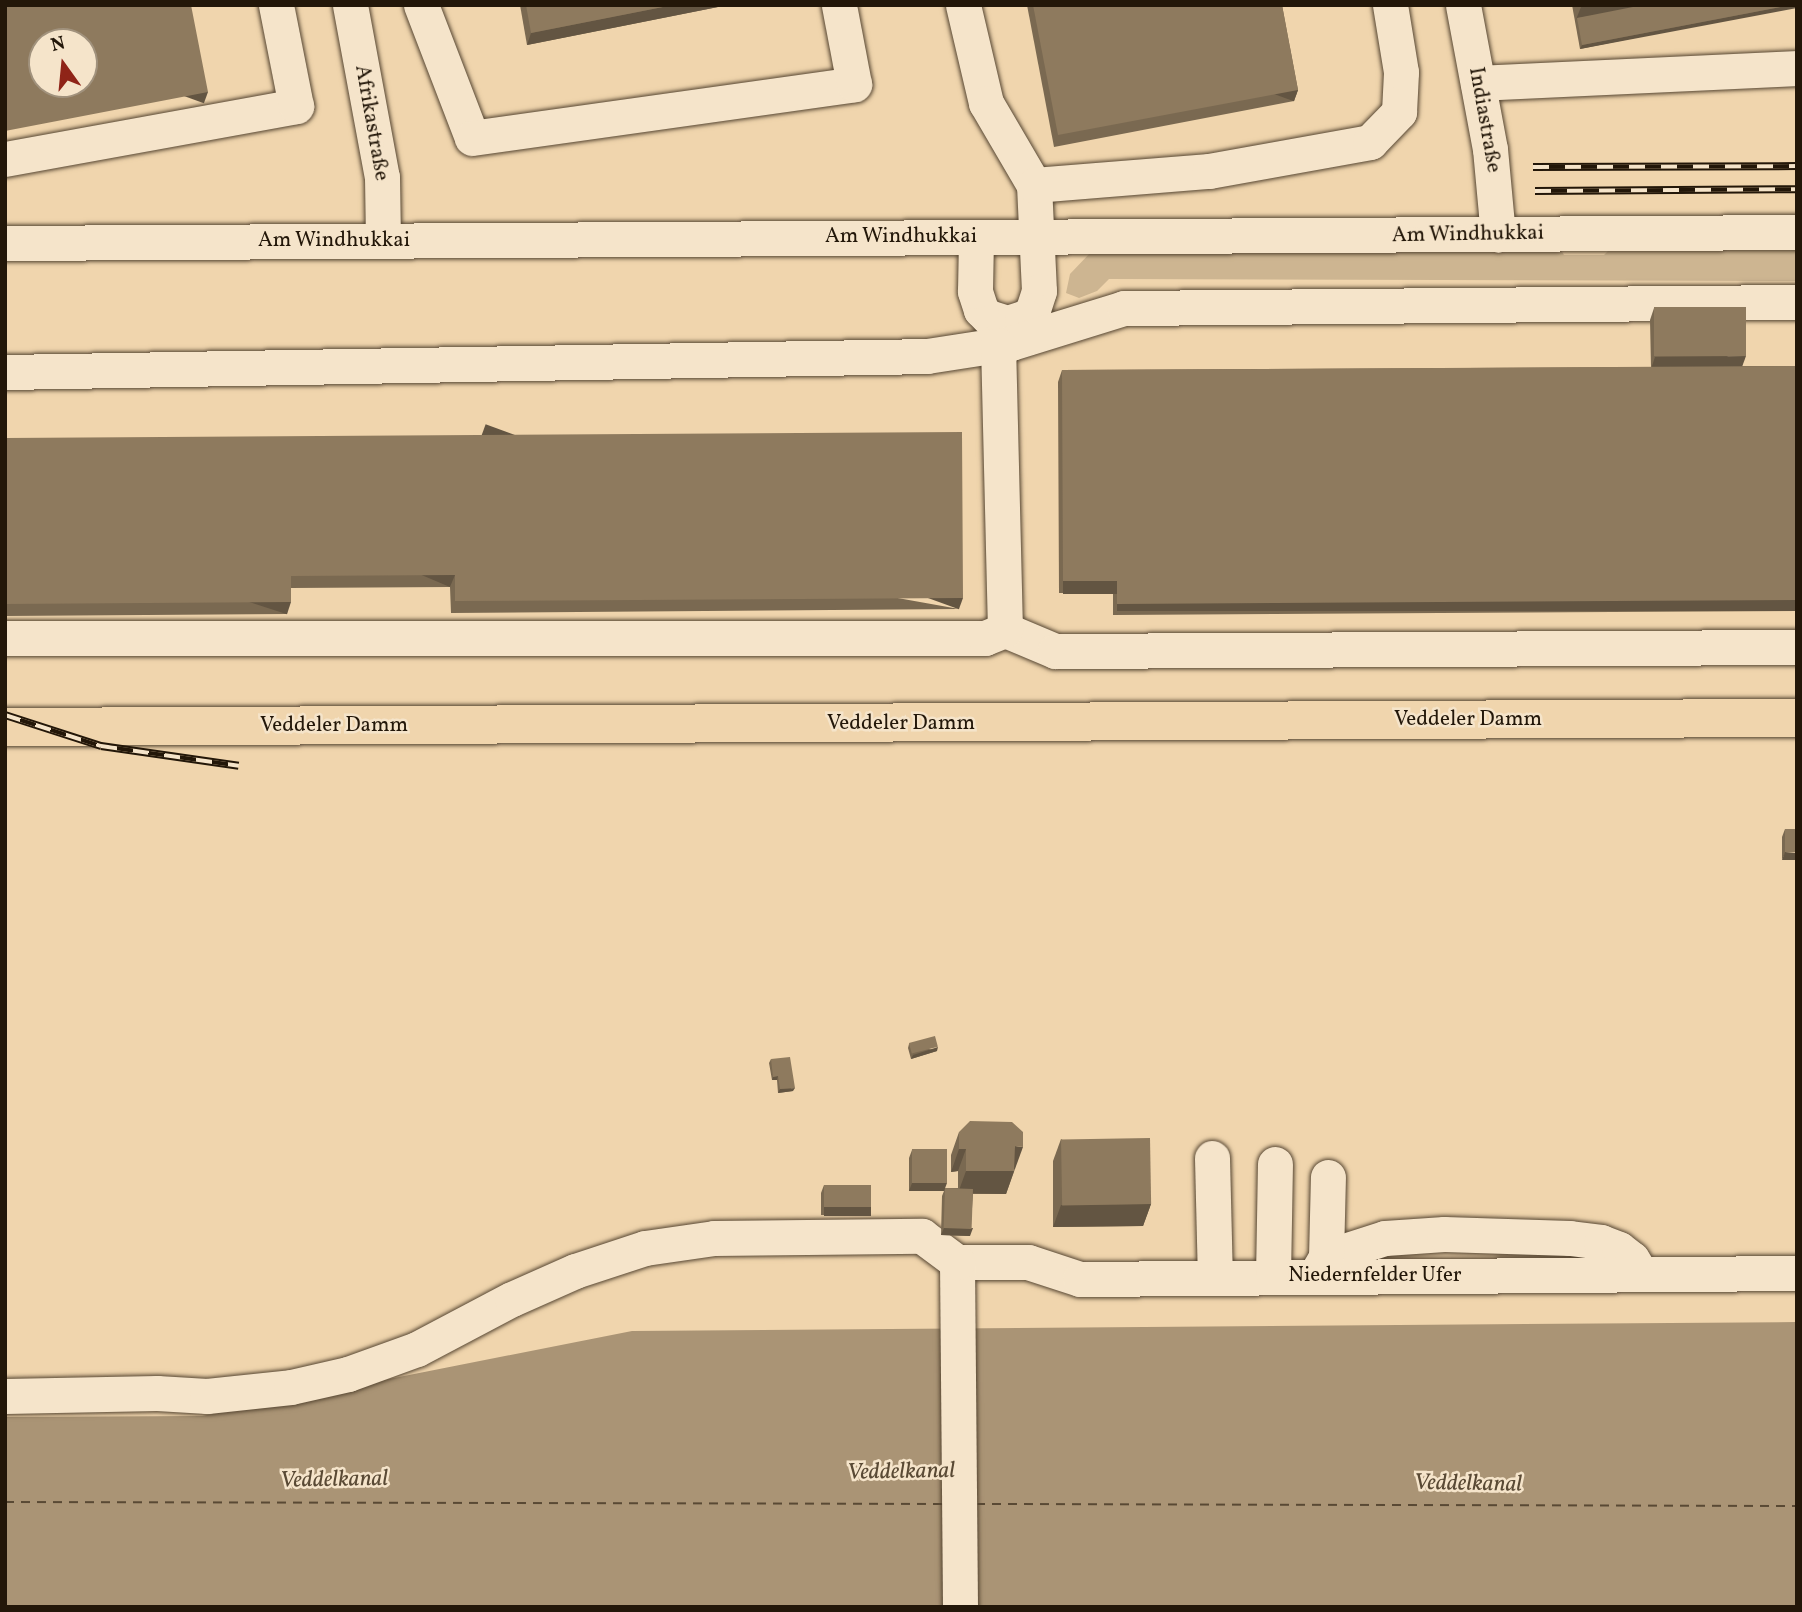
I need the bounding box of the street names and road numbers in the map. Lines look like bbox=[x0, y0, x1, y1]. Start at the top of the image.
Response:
street label: Afrikastraße bbox=[348, 63, 394, 183]
street label: Indiastraße bbox=[1462, 65, 1506, 175]
street label: Am Windhukkai bbox=[1391, 221, 1545, 249]
street label: Am Windhukkai bbox=[825, 224, 977, 250]
street label: Am Windhukkai bbox=[258, 228, 410, 254]
street label: Veddeler Damm bbox=[1394, 707, 1542, 733]
street label: Veddeler Damm bbox=[827, 711, 975, 737]
street label: Veddeler Damm bbox=[260, 713, 408, 739]
street label: Niedernfelder Ufer bbox=[1288, 1263, 1462, 1289]

